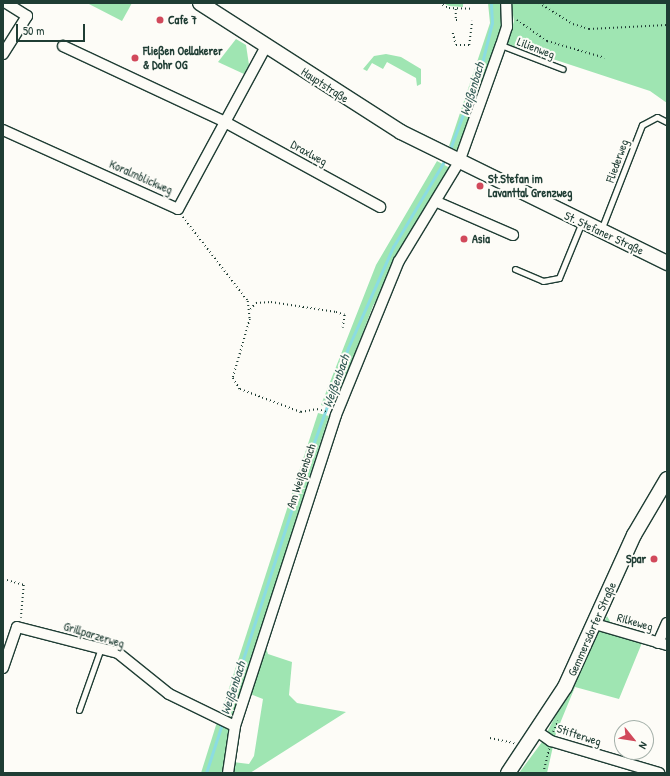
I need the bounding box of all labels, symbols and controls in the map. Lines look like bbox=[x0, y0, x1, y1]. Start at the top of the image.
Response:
place label: Cafe 7 bbox=[168, 13, 197, 27]
marker: Cafe 7 bbox=[155, 15, 165, 25]
scale bar bbox=[18, 16, 87, 42]
text: 50 m bbox=[23, 22, 44, 39]
street label: Lilienweg bbox=[515, 34, 557, 62]
place label: Fließen Oellakerer & Dohr OG bbox=[143, 44, 223, 72]
marker: Fließen Oellakerer & Dohr OG bbox=[130, 53, 140, 63]
water label: Weißenbach bbox=[457, 60, 487, 118]
street label: Hauptstraße bbox=[299, 64, 351, 106]
street label: Draxlweg bbox=[288, 137, 330, 169]
street label: Fliederweg bbox=[603, 137, 631, 185]
street label: Koralmblickweg bbox=[107, 157, 175, 197]
place label: St.Stefan im Lavanttal Grenzweg bbox=[488, 172, 572, 200]
marker: St.Stefan im Lavanttal Grenzweg bbox=[475, 181, 485, 191]
street label: St. Stefaner Straße bbox=[562, 208, 646, 258]
place label: Asia bbox=[472, 232, 490, 246]
marker: Asia bbox=[459, 234, 469, 244]
water label: Weißenbach bbox=[319, 353, 353, 409]
street label: Am Weißenbach bbox=[283, 442, 319, 510]
place label: Spar bbox=[626, 552, 646, 566]
marker: Spar bbox=[649, 554, 659, 564]
street label: Gemmersdorfer Straße bbox=[565, 580, 619, 678]
street label: Rilkeweg bbox=[615, 610, 655, 634]
street label: Grillparzerweg bbox=[62, 619, 126, 651]
water label: Weißenbach bbox=[217, 659, 249, 717]
north arrow bbox=[614, 720, 654, 760]
street label: Stifterweg bbox=[555, 721, 603, 749]
text: N bbox=[636, 739, 651, 752]

